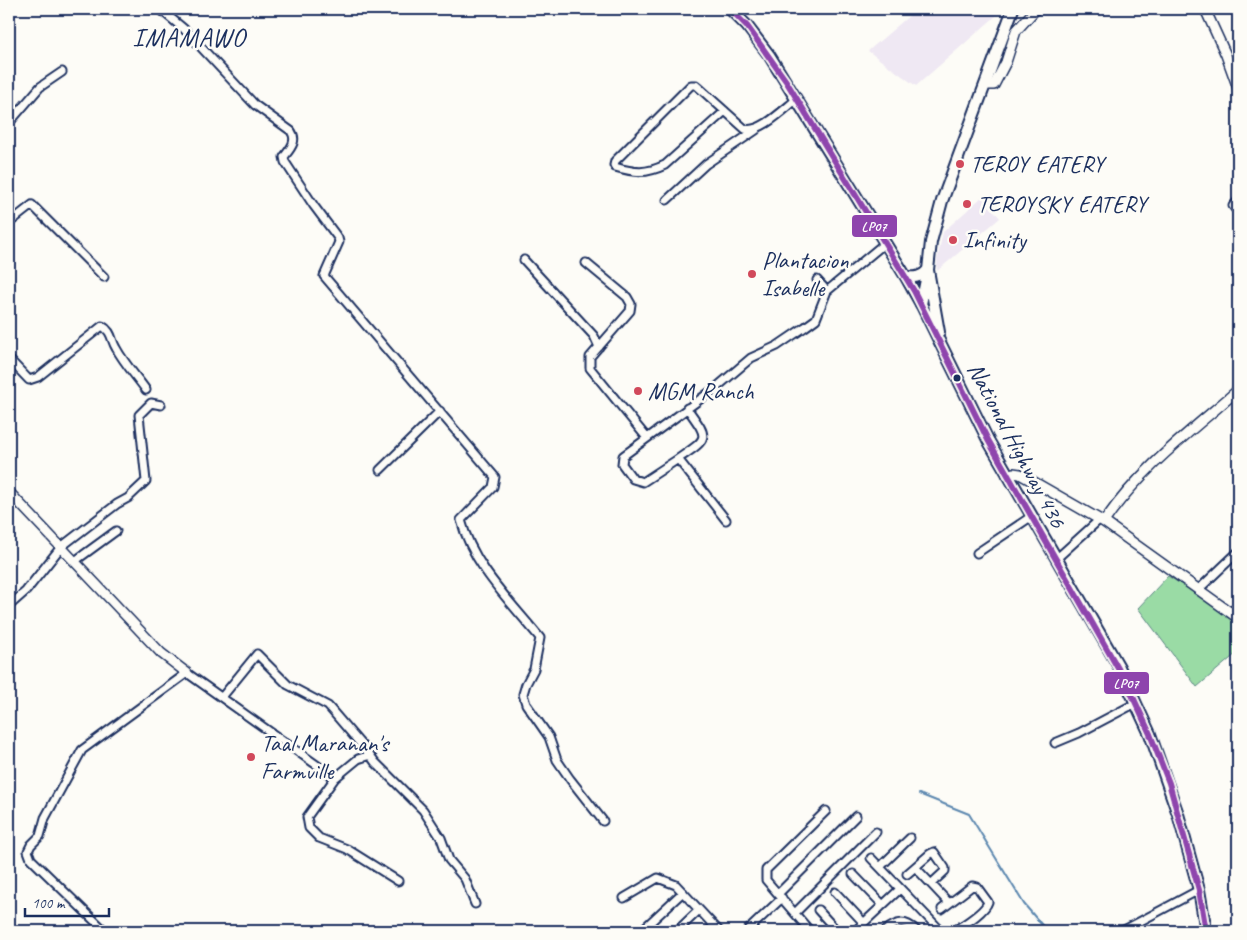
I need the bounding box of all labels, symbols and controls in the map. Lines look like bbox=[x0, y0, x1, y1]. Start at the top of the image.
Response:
district label: IMAMAWO bbox=[132, 21, 248, 54]
place label: TEROY EATERY bbox=[970, 149, 1107, 179]
marker: TEROY EATERY bbox=[954, 158, 966, 170]
place label: TEROYSKY EATERY bbox=[977, 189, 1150, 219]
marker: TEROYSKY EATERY bbox=[961, 198, 973, 210]
line badge: LP07 bbox=[851, 214, 898, 238]
text: LP07 bbox=[861, 218, 888, 235]
place label: Infinity bbox=[963, 225, 1027, 255]
marker: Infinity bbox=[947, 234, 959, 246]
place label: Plantacion Isabelle bbox=[762, 245, 849, 303]
marker: Plantacion Isabelle bbox=[746, 268, 758, 280]
street label: National Highway 436 bbox=[961, 357, 1074, 534]
unlabelled marker bbox=[952, 373, 962, 383]
place label: MGM Ranch bbox=[648, 376, 755, 406]
marker: MGM Ranch bbox=[632, 385, 644, 397]
line badge: LP07 bbox=[1103, 671, 1150, 695]
text: LP07 bbox=[1113, 675, 1140, 692]
place label: Taal Maranan's Farmville bbox=[261, 728, 391, 786]
marker: Taal Maranan's Farmville bbox=[245, 751, 257, 763]
scale bar bbox=[25, 885, 109, 917]
text: 100 m bbox=[32, 894, 66, 913]

